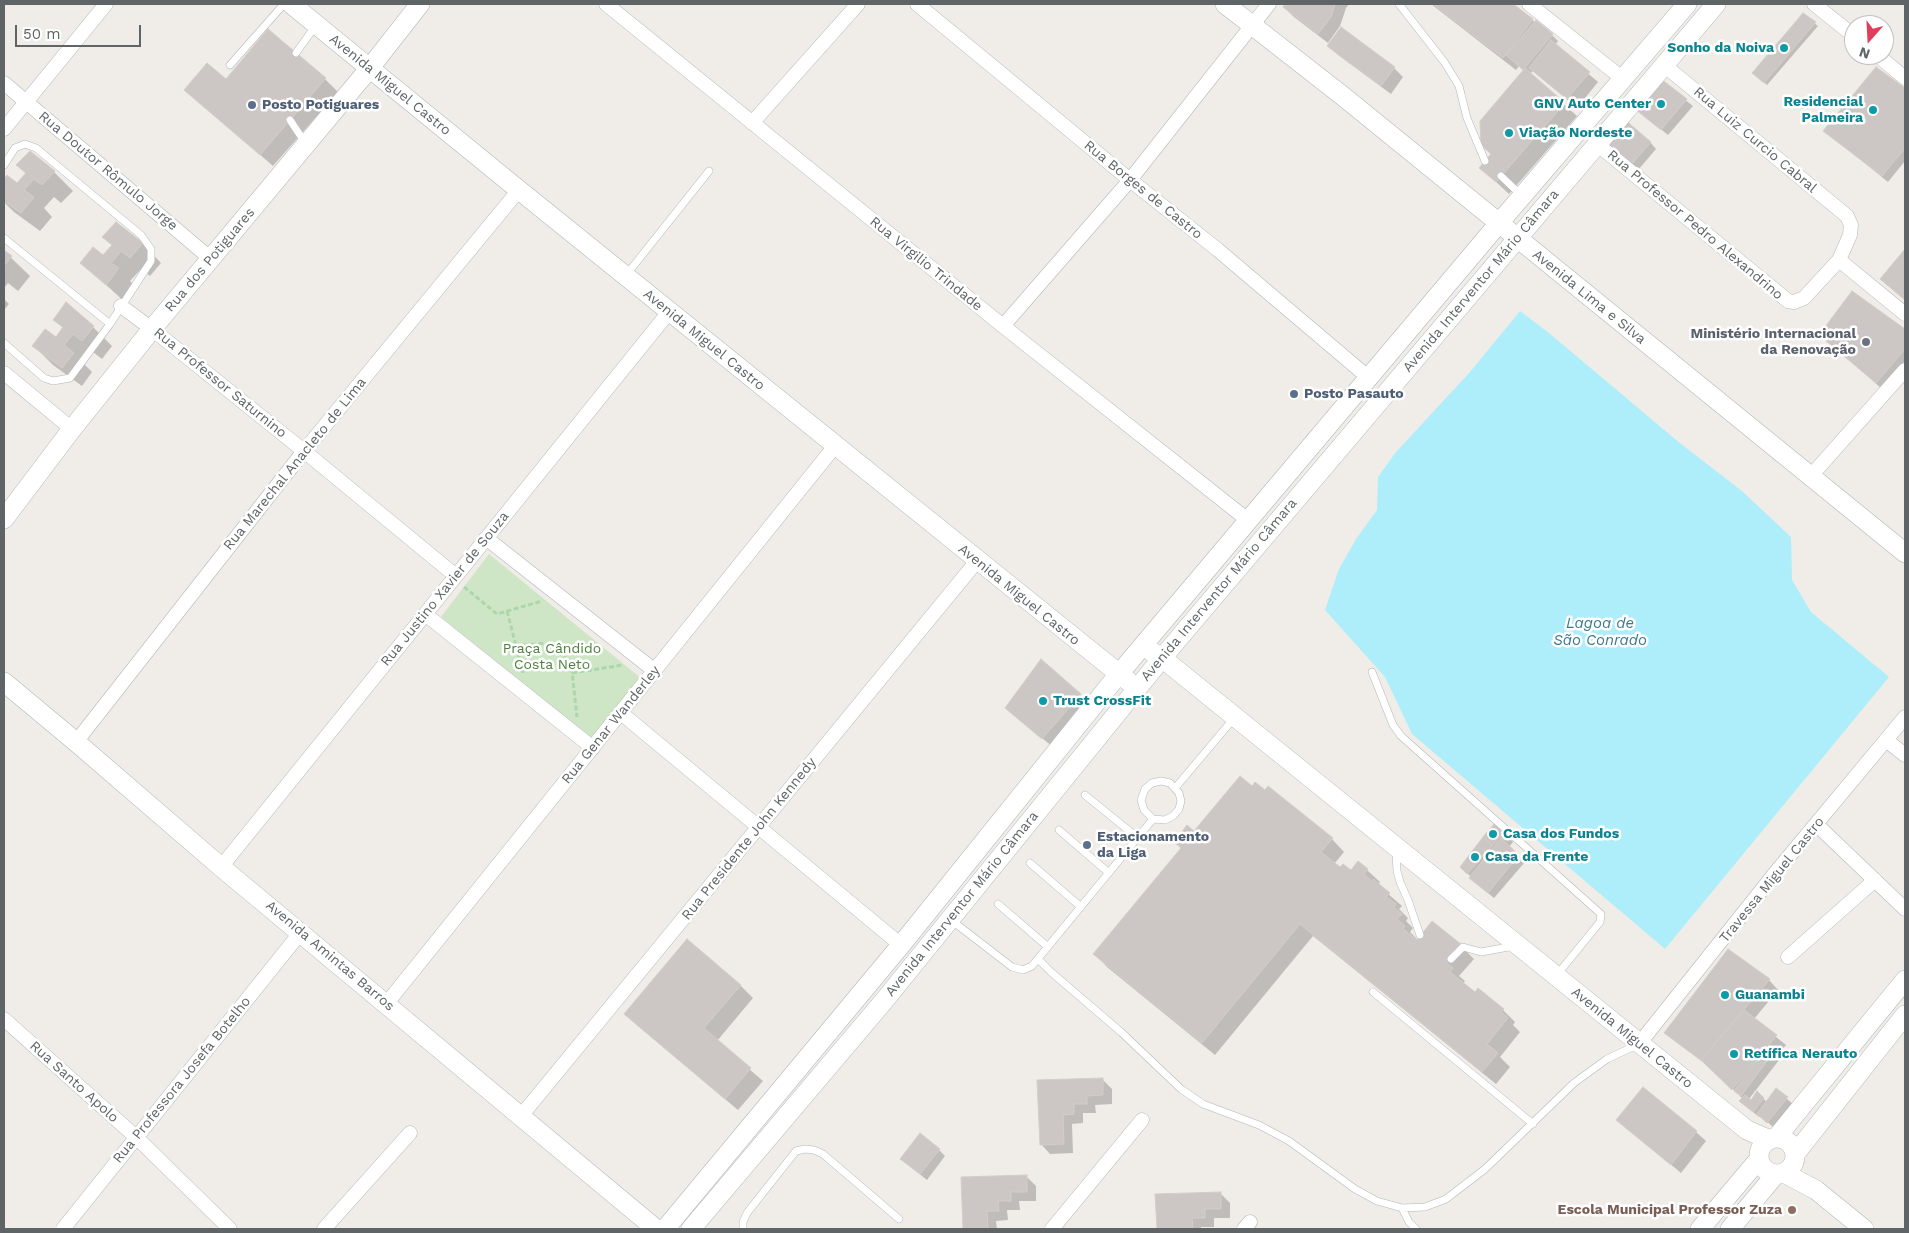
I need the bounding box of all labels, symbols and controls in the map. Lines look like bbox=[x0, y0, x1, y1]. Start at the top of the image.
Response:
scale bar bbox=[18, 15, 144, 47]
north arrow bbox=[1844, 15, 1894, 65]
text: 50 m bbox=[23, 25, 60, 43]
street label: Avenida Miguel Castro bbox=[326, 31, 454, 139]
place label: Sonho da Noiva bbox=[1667, 40, 1774, 56]
marker: Sonho da Noiva bbox=[1778, 42, 1790, 54]
text: N bbox=[1857, 44, 1872, 62]
street label: Rua Luiz Curcio Cabral bbox=[1690, 83, 1820, 197]
place label: Residencial Palmeira bbox=[1784, 94, 1863, 126]
place label: GNV Auto Center bbox=[1534, 96, 1651, 112]
place label: Posto Potiguares bbox=[262, 97, 379, 113]
marker: GNV Auto Center bbox=[1655, 98, 1667, 110]
marker: Posto Potiguares bbox=[246, 99, 258, 111]
marker: Residencial Palmeira bbox=[1867, 104, 1879, 116]
street label: Rua Doutor Rômulo Jorge bbox=[35, 108, 181, 234]
place label: Viação Nordeste bbox=[1519, 125, 1632, 141]
marker: Viação Nordeste bbox=[1503, 127, 1515, 139]
street label: Rua Borges de Castro bbox=[1080, 137, 1206, 243]
street label: Rua Professor Pedro Alexandrino bbox=[1604, 146, 1786, 304]
street label: Avenida Interventor Mário Câmara bbox=[1399, 186, 1563, 376]
street label: Rua dos Potiguares bbox=[161, 204, 259, 316]
street label: Rua Virgilio Trindade bbox=[866, 213, 986, 315]
street label: Avenida Lima e Silva bbox=[1529, 246, 1649, 348]
street label: Avenida Miguel Castro bbox=[640, 286, 768, 394]
street label: Rua Professor Saturnino bbox=[150, 324, 290, 442]
place label: Ministério Internacional da Renovação bbox=[1690, 326, 1856, 358]
marker: Ministério Internacional da Renovação bbox=[1860, 336, 1872, 348]
street label: Rua Marechal Anacleto de Lima bbox=[220, 374, 370, 554]
place label: Posto Pasauto bbox=[1304, 386, 1404, 402]
marker: Posto Pasauto bbox=[1288, 388, 1300, 400]
street label: Avenida Interventor Mário Câmara bbox=[1137, 495, 1301, 685]
street label: Rua Justino Xavier de Souza bbox=[377, 508, 513, 670]
street label: Avenida Miguel Castro bbox=[955, 541, 1083, 649]
water label: Lagoa de São Conrado bbox=[1553, 615, 1647, 650]
park label: Praça Cândido Costa Neto bbox=[503, 641, 601, 674]
street label: Rua Genar Wanderley bbox=[558, 663, 664, 787]
place label: Trust CrossFit bbox=[1053, 693, 1151, 709]
marker: Trust CrossFit bbox=[1037, 695, 1049, 707]
street label: Rua Presidente John Kennedy bbox=[678, 754, 820, 924]
street label: Avenida Interventor Mário Câmara bbox=[882, 808, 1042, 1000]
street label: Travessa Miguel Castro bbox=[1716, 814, 1828, 946]
place label: Casa dos Fundos bbox=[1503, 826, 1619, 842]
marker: Casa dos Fundos bbox=[1487, 828, 1499, 840]
place label: Estacionamento da Liga bbox=[1097, 829, 1209, 862]
marker: Estacionamento da Liga bbox=[1081, 839, 1093, 851]
place label: Casa da Frente bbox=[1485, 849, 1588, 865]
marker: Casa da Frente bbox=[1469, 851, 1481, 863]
street label: Avenida Amintas Barros bbox=[262, 897, 398, 1015]
street label: Avenida Miguel Castro bbox=[1568, 984, 1696, 1092]
place label: Guanambi bbox=[1735, 987, 1805, 1003]
marker: Guanambi bbox=[1719, 989, 1731, 1001]
street label: Rua Professora Josefa Botelho bbox=[110, 993, 254, 1167]
street label: Rua Santo Apolo bbox=[26, 1038, 122, 1126]
place label: Retífica Nerauto bbox=[1744, 1046, 1857, 1062]
marker: Retífica Nerauto bbox=[1728, 1048, 1740, 1060]
place label: Escola Municipal Professor Zuza bbox=[1558, 1202, 1782, 1218]
marker: Escola Municipal Professor Zuza bbox=[1786, 1204, 1798, 1216]

